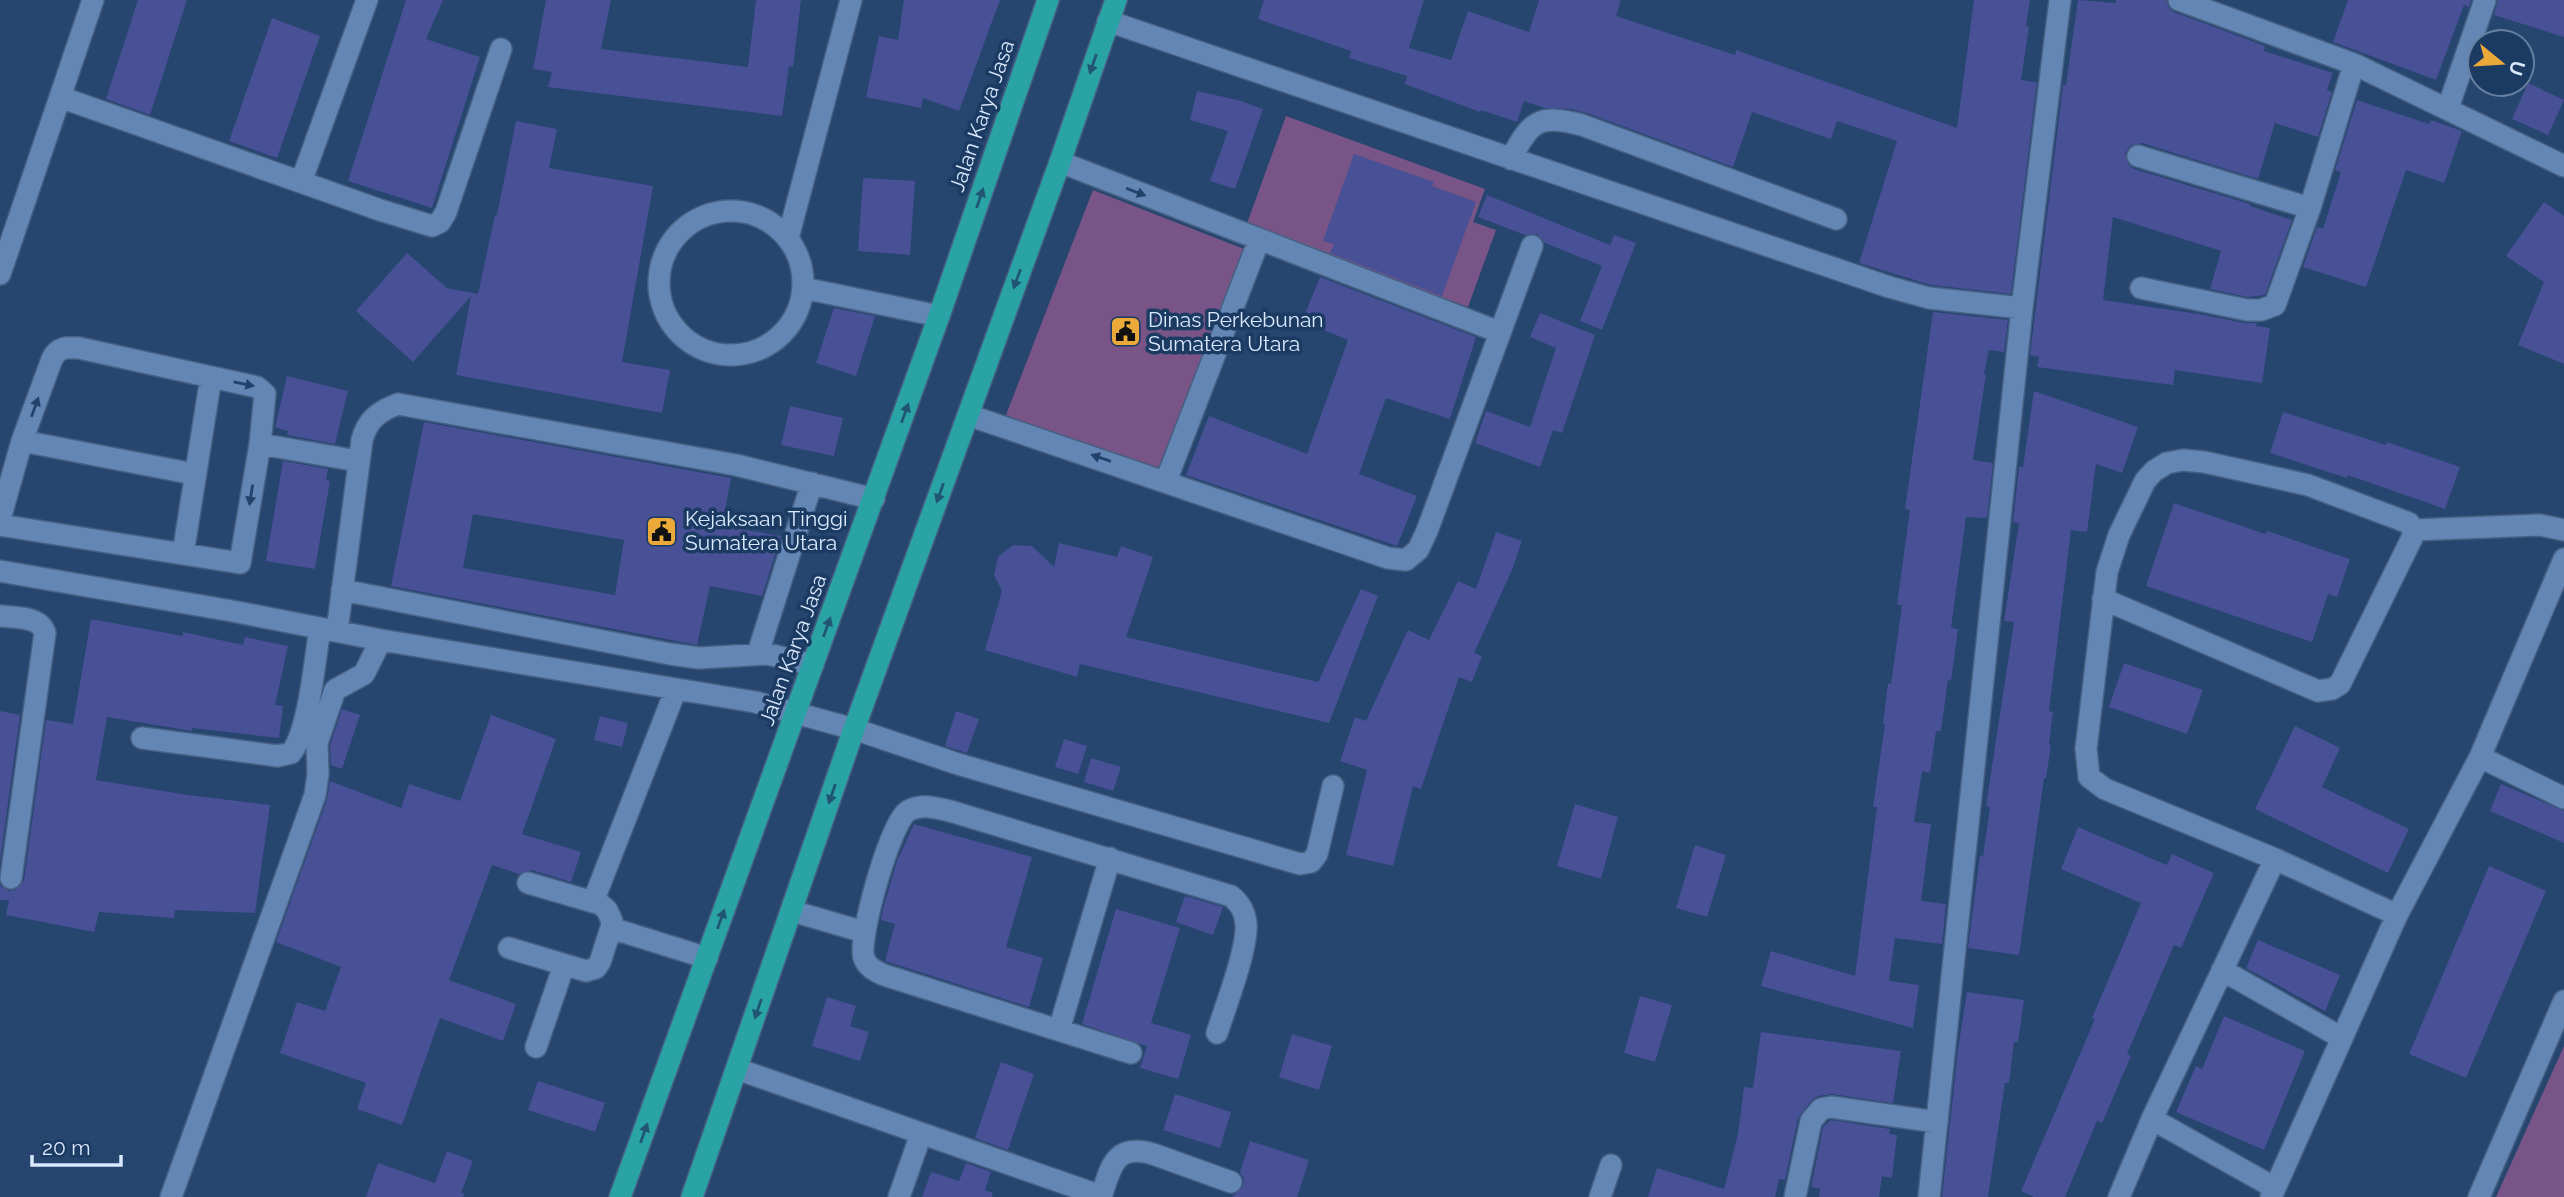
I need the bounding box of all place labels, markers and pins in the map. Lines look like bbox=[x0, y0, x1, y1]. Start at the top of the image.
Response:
place label: Dinas Perkebunan Sumatera Utara bbox=[1148, 307, 1324, 356]
public building icon: Dinas Perkebunan Sumatera Utara bbox=[1108, 315, 1142, 349]
place label: Kejaksaan Tinggi Sumatera Utara bbox=[685, 506, 848, 555]
public building icon: Kejaksaan Tinggi Sumatera Utara bbox=[645, 514, 679, 548]

